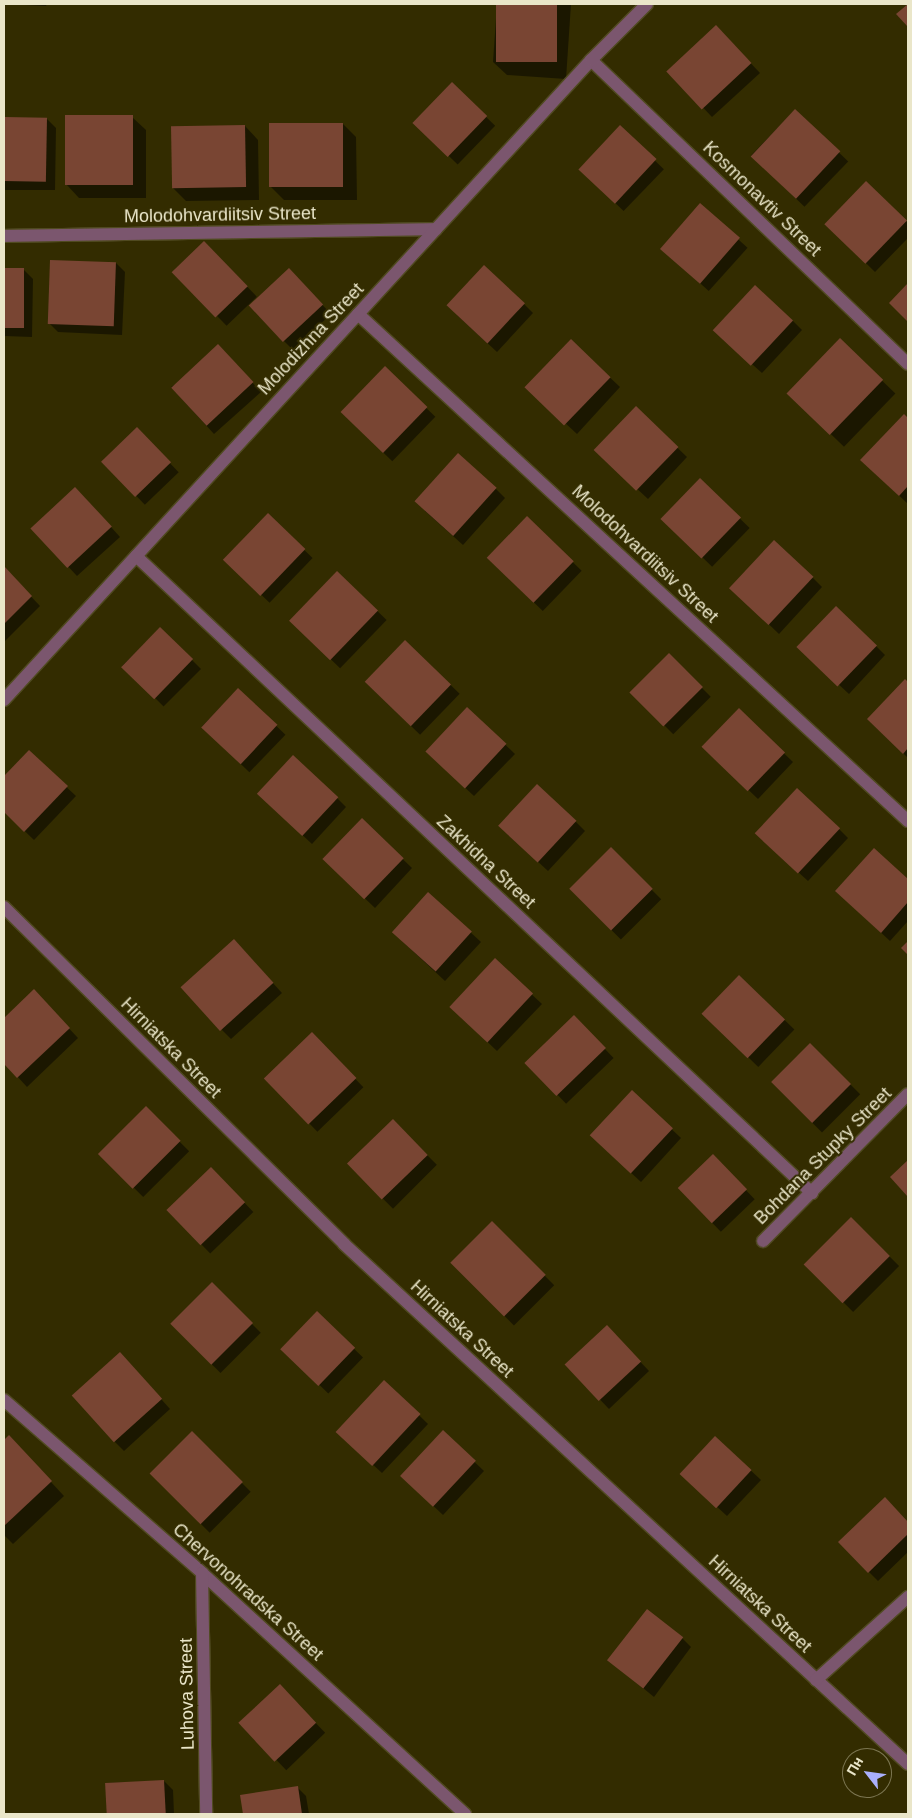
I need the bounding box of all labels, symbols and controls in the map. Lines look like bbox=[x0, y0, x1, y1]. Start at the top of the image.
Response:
street label: Kosmonavtiv Street bbox=[698, 137, 826, 261]
street label: Molodohvardiitsiv Street bbox=[124, 203, 316, 227]
street label: Molodizhna Street bbox=[254, 279, 368, 399]
street label: Molodohvardiitsiv Street bbox=[567, 481, 723, 627]
street label: Zakhidna Street bbox=[432, 811, 540, 913]
street label: Hirniatska Street bbox=[116, 993, 226, 1103]
street label: Bohdana Stupky Street bbox=[750, 1083, 896, 1229]
street label: Hirniatska Street bbox=[406, 1276, 518, 1382]
street label: Chervonohradska Street bbox=[168, 1519, 328, 1665]
street label: Hirniatska Street bbox=[704, 1551, 816, 1657]
street label: Luhova Street bbox=[175, 1638, 199, 1750]
north arrow bbox=[842, 1748, 892, 1798]
text: Пн bbox=[843, 1754, 866, 1778]

